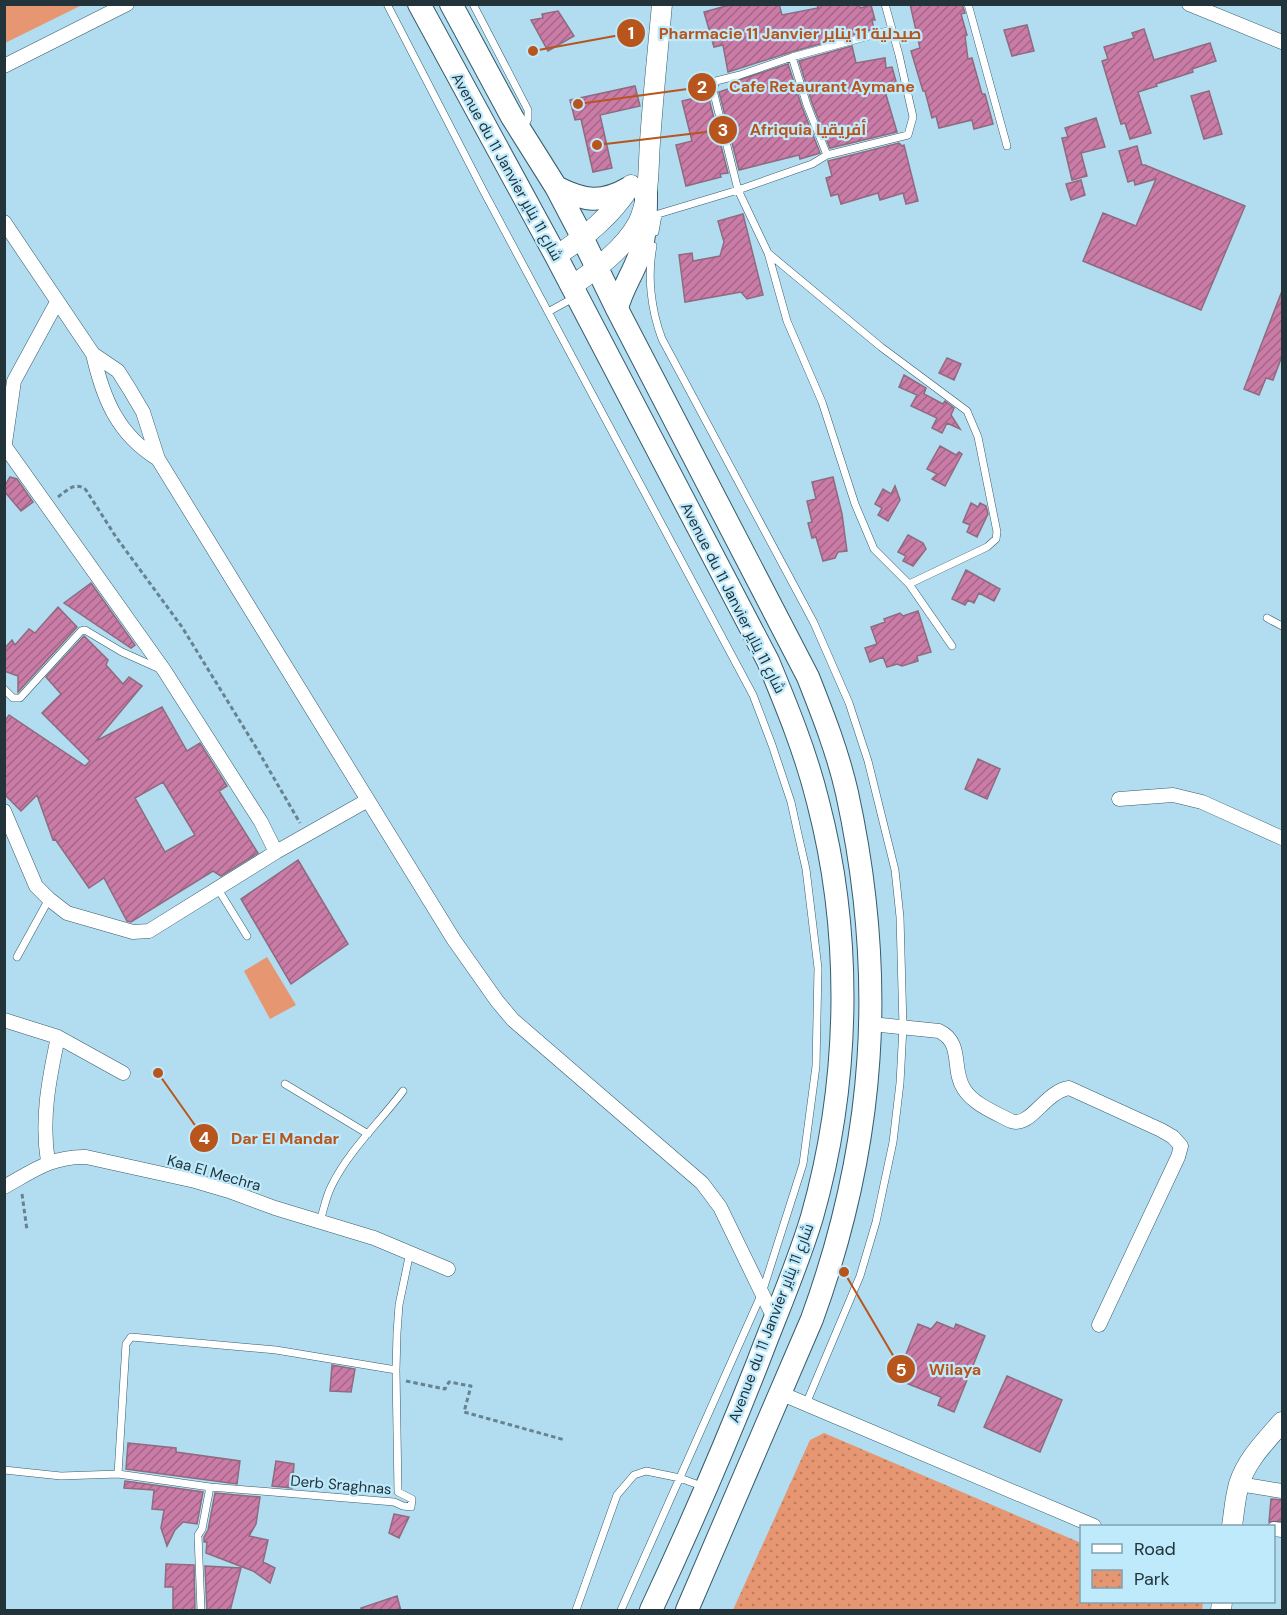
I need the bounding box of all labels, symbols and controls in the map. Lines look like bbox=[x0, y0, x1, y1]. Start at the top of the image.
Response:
callout: Pharmacie 11 Janvier صيدلية 11 يناير bbox=[616, 16, 933, 50]
text: 1 bbox=[628, 21, 634, 45]
text: Pharmacie 11 Janvier صيدلية 11 يناير bbox=[659, 23, 921, 44]
street label: Avenue du 11 Janvier شارع 11 يناير bbox=[446, 70, 567, 265]
callout: Cafe Retaurant Aymane bbox=[687, 70, 927, 104]
text: 2 bbox=[697, 75, 707, 99]
text: Cafe Retaurant Aymane bbox=[729, 76, 915, 97]
callout: Afriquia أفريقيا bbox=[708, 113, 879, 147]
text: 3 bbox=[718, 118, 728, 142]
text: Afriquia أفريقيا bbox=[750, 119, 866, 140]
street label: Avenue du 11 Janvier شارع 11 يناير bbox=[675, 499, 790, 697]
callout: Dar El Mandar bbox=[189, 1121, 351, 1155]
text: 4 bbox=[198, 1126, 210, 1150]
text: Dar El Mandar bbox=[231, 1128, 340, 1149]
street label: Kaa El Mechra bbox=[165, 1150, 263, 1196]
street label: Avenue du 11 Janvier شارع 11 يناير bbox=[724, 1221, 819, 1426]
callout: Wilaya bbox=[886, 1352, 993, 1386]
text: 5 bbox=[895, 1358, 907, 1382]
text: Wilaya bbox=[929, 1359, 981, 1380]
street label: Derb Sraghnas bbox=[290, 1471, 392, 1499]
legend bbox=[1080, 1525, 1275, 1603]
text: Road bbox=[1134, 1537, 1176, 1561]
text: Park bbox=[1134, 1567, 1170, 1591]

